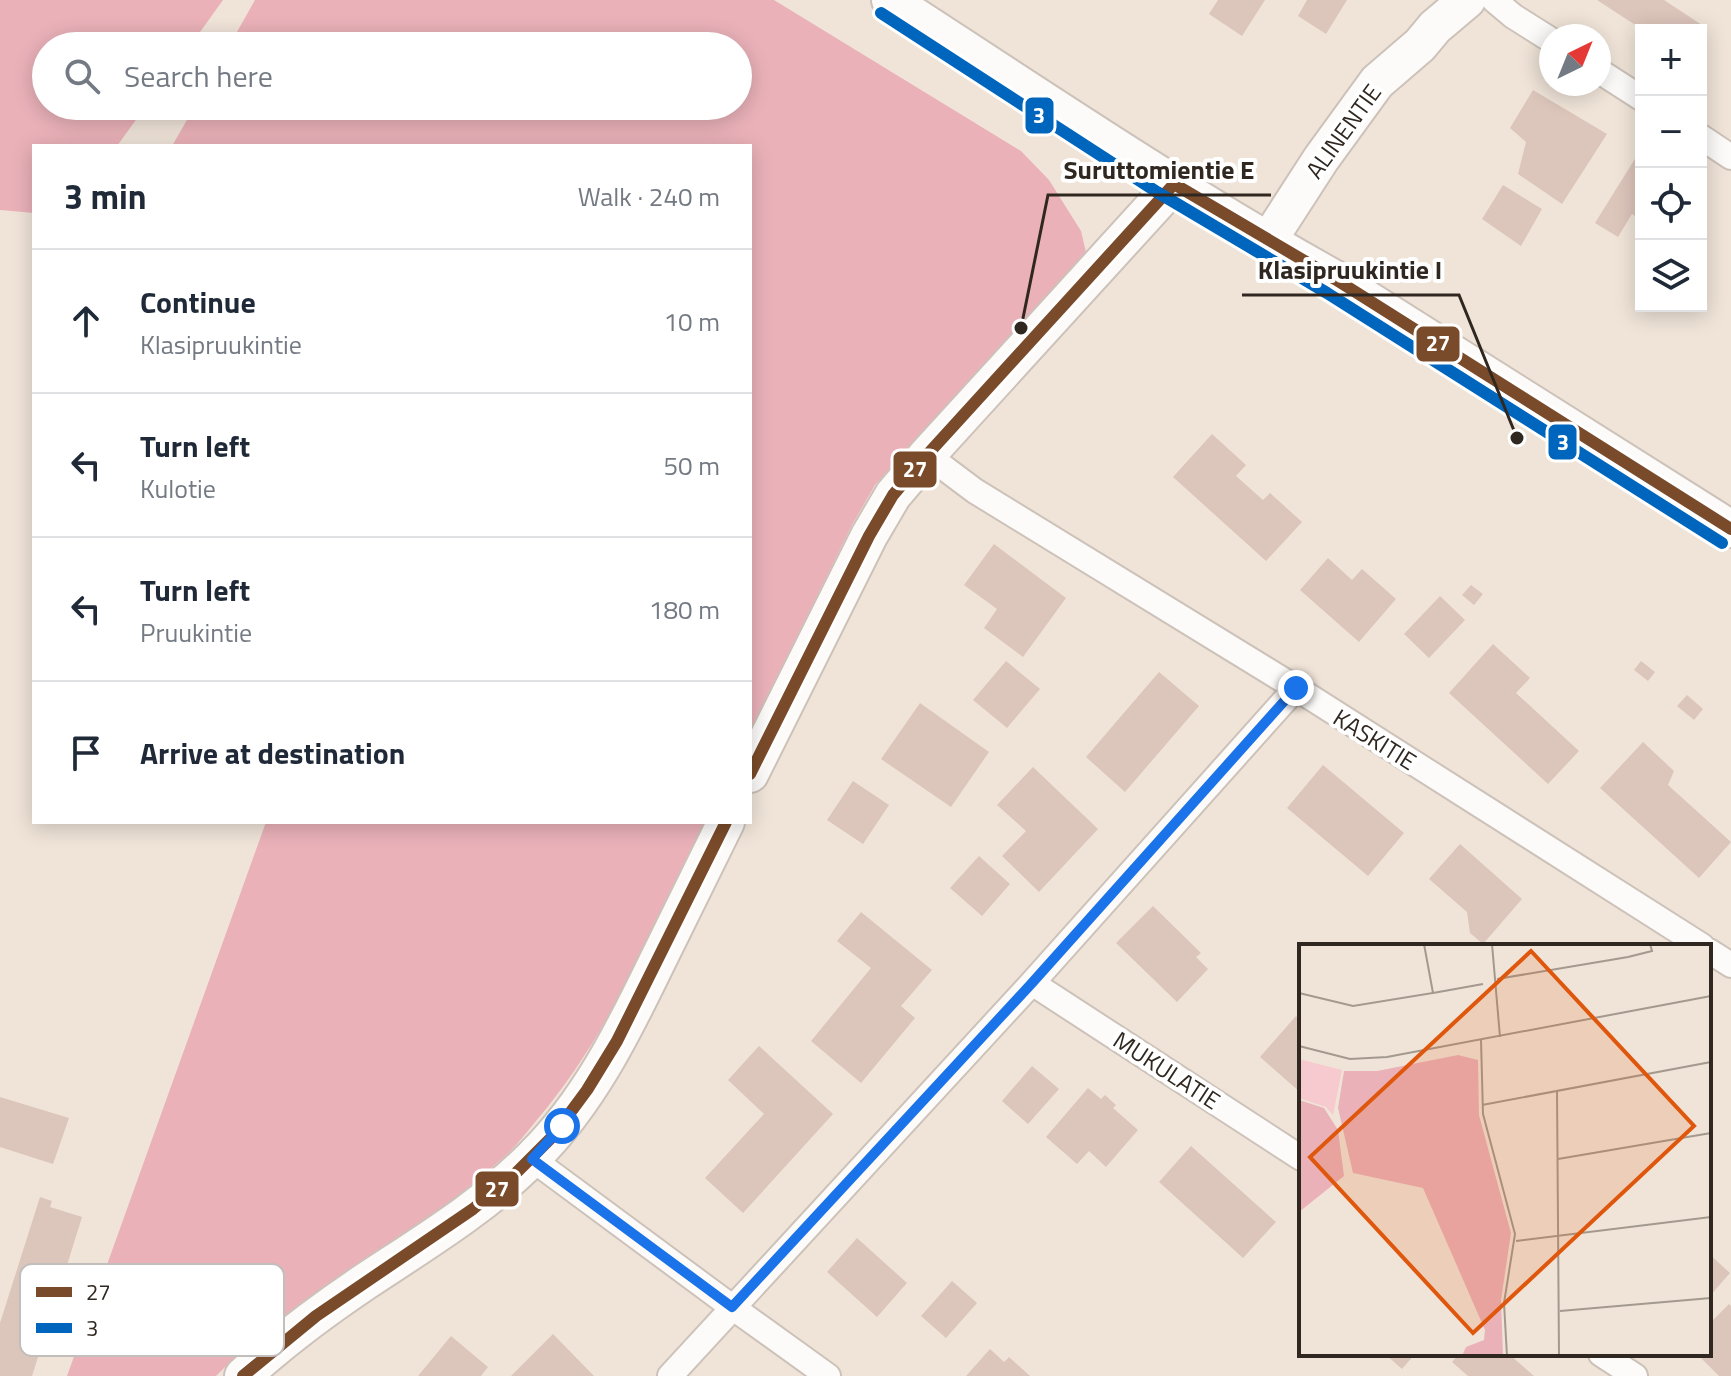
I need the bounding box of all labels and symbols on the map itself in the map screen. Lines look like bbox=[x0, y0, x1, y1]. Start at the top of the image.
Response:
north arrow bbox=[1539, 24, 1611, 96]
street label: ALINENTIE bbox=[1296, 76, 1390, 186]
line badge: 3 bbox=[1024, 96, 1055, 135]
text: 3 bbox=[1033, 98, 1045, 132]
callout: Suruttomientie E bbox=[1048, 145, 1271, 195]
text: Suruttomientie E bbox=[1063, 150, 1255, 189]
callout: Klasipruukintie I bbox=[1242, 245, 1459, 295]
text: Klasipruukintie I bbox=[1258, 250, 1442, 289]
line badge: 27 bbox=[1415, 325, 1461, 363]
text: 27 bbox=[1426, 326, 1450, 360]
line badge: 3 bbox=[1547, 423, 1578, 461]
text: 3 bbox=[1557, 425, 1569, 459]
line badge: 27 bbox=[892, 450, 938, 489]
text: 27 bbox=[903, 452, 927, 486]
route end bbox=[1278, 670, 1314, 706]
street label: KASKITIE bbox=[1326, 699, 1424, 779]
inset map bbox=[1299, 944, 1711, 1356]
street label: MUKULATIE bbox=[1106, 1022, 1228, 1118]
route start bbox=[544, 1108, 580, 1144]
line badge: 27 bbox=[474, 1170, 520, 1208]
text: 27 bbox=[485, 1172, 509, 1206]
legend bbox=[20, 1264, 284, 1356]
text: 27 bbox=[86, 1275, 111, 1309]
text: 3 bbox=[86, 1311, 98, 1345]

